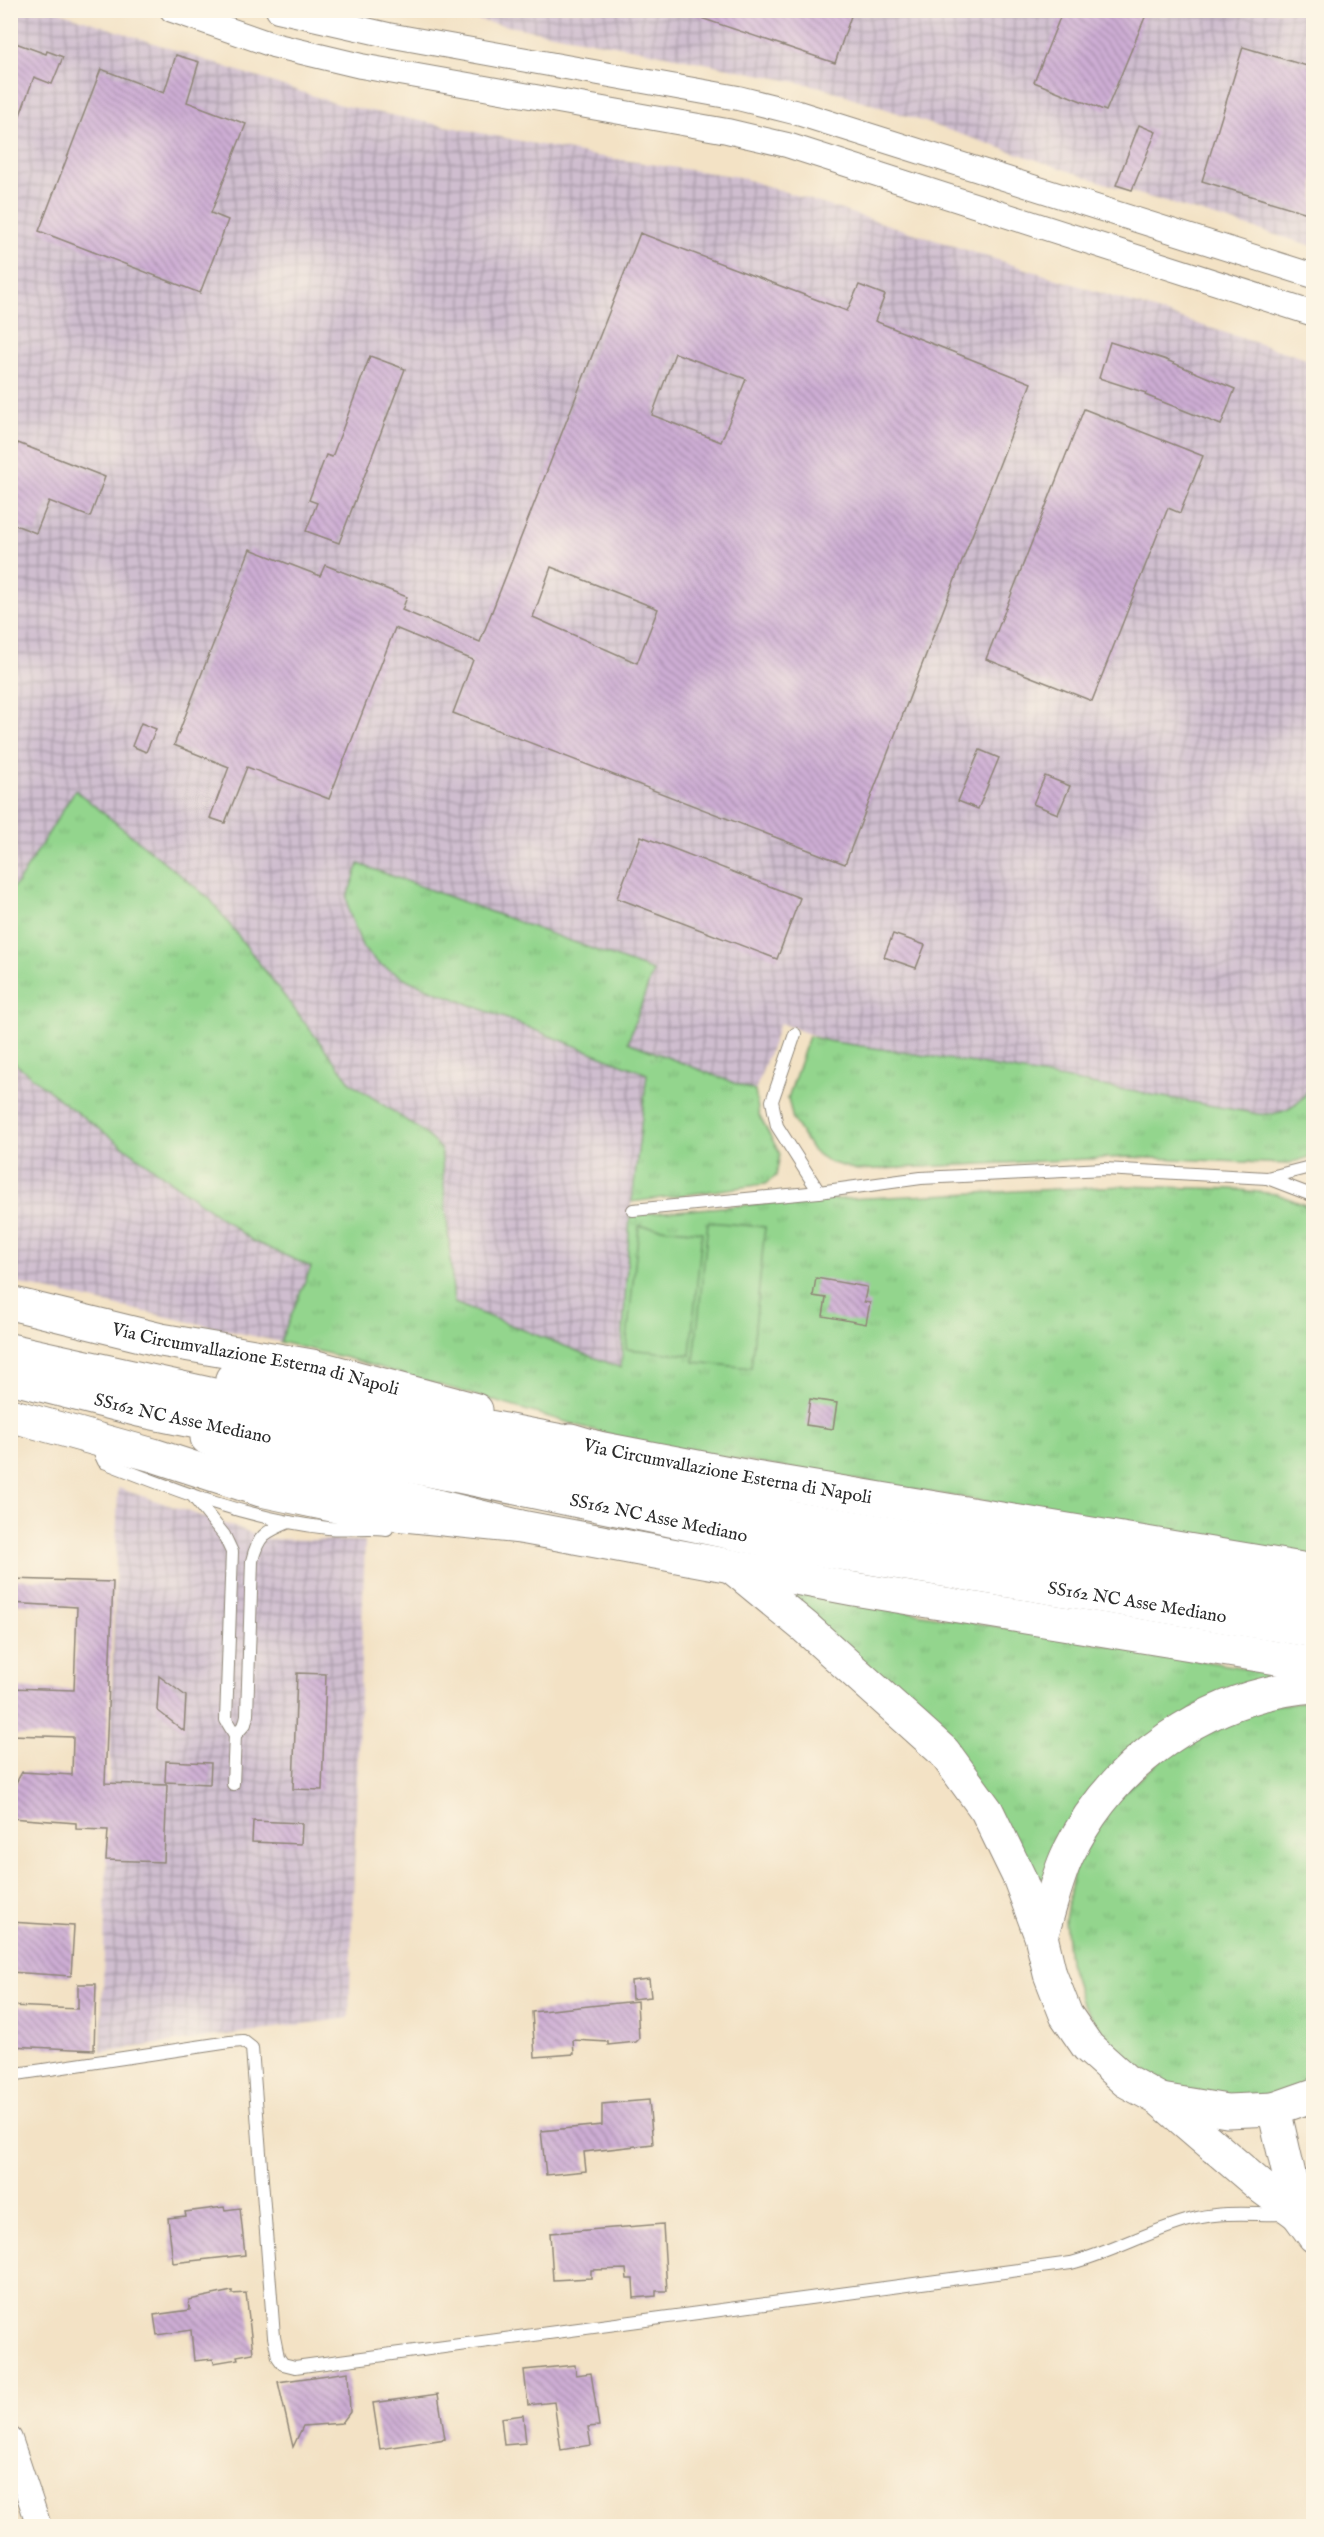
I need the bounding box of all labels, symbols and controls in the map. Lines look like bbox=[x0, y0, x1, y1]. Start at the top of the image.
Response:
street label: Via Circumvallazione Esterna di Napoli bbox=[108, 1318, 401, 1402]
street label: SS162 NC Asse Mediano bbox=[92, 1389, 274, 1450]
street label: Via Circumvallazione Esterna di Napoli bbox=[579, 1434, 874, 1510]
street label: SS162 NC Asse Mediano bbox=[568, 1489, 750, 1549]
street label: SS162 NC Asse Mediano bbox=[1046, 1577, 1229, 1630]

